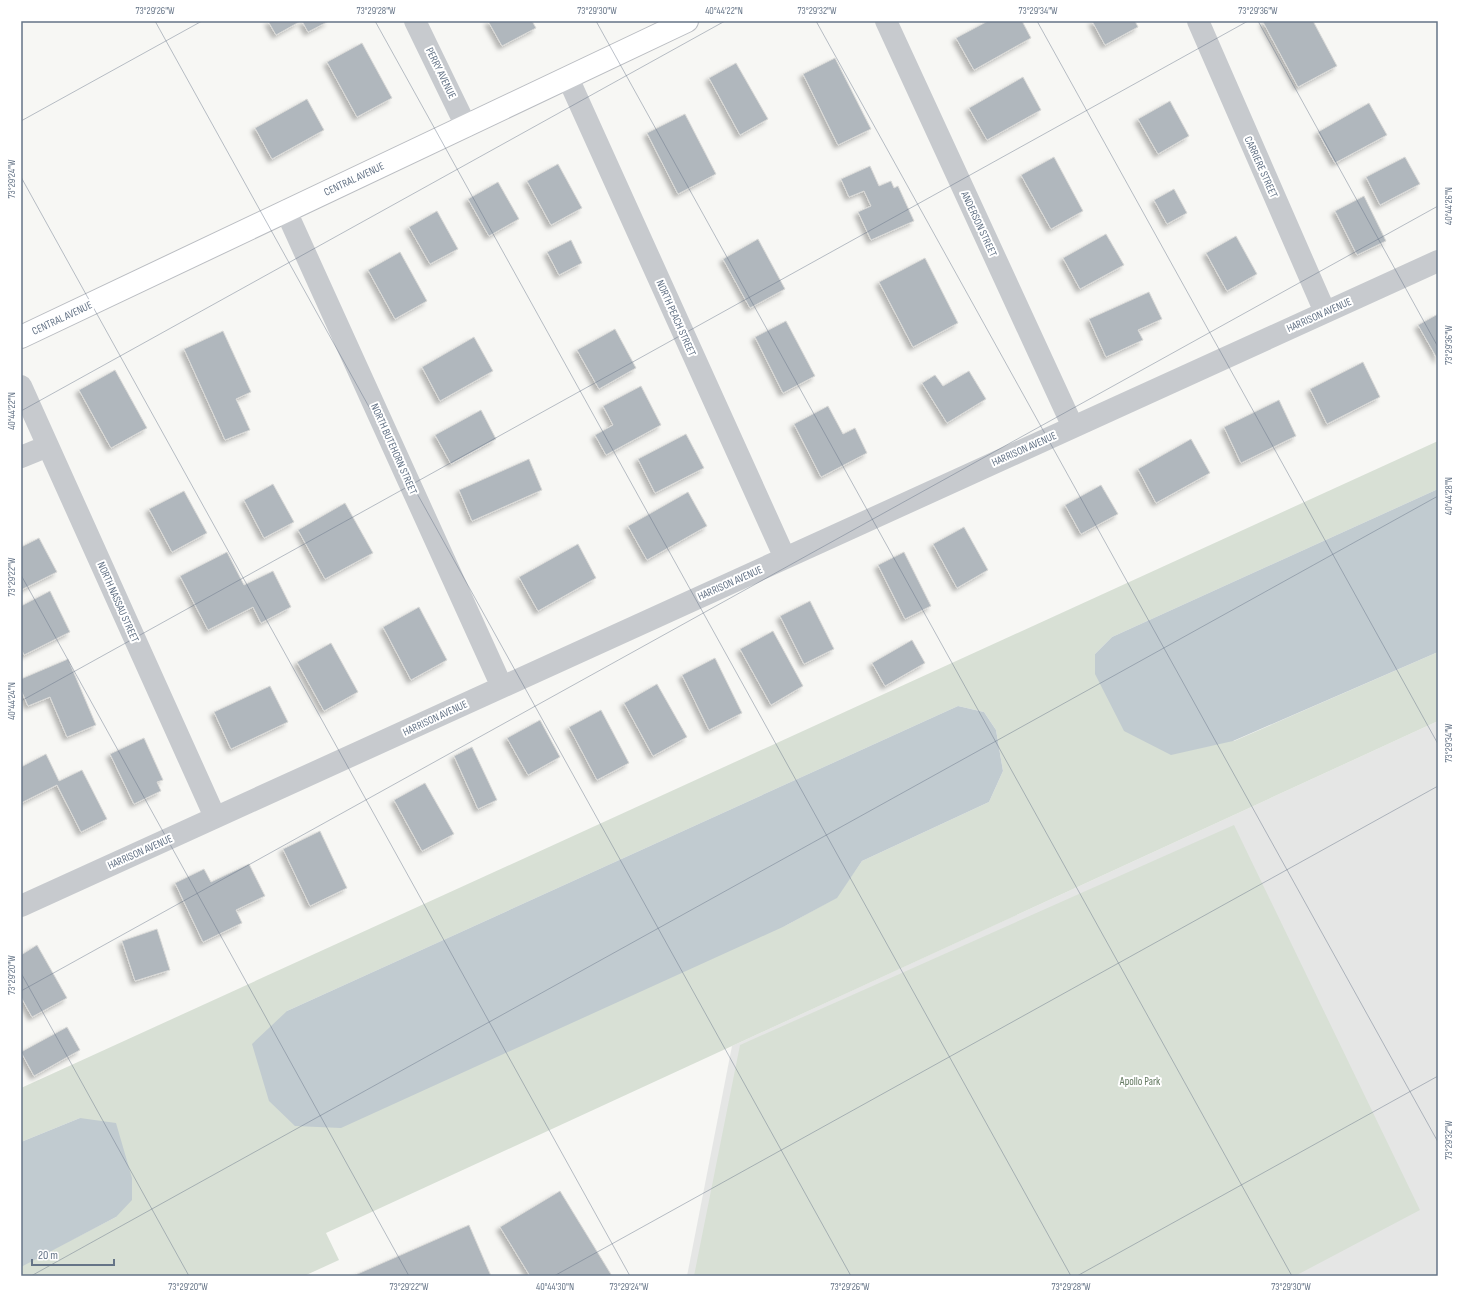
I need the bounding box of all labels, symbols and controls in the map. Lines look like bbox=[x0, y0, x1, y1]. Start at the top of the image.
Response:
text: 73°29'26"W bbox=[135, 5, 175, 17]
text: 73°29'28"W bbox=[356, 5, 396, 17]
text: 73°29'30"W bbox=[577, 5, 617, 17]
text: 40°44'22"N bbox=[705, 5, 743, 17]
text: 73°29'32"W bbox=[797, 5, 837, 17]
text: 73°29'34"W bbox=[1018, 5, 1058, 17]
text: 73°29'36"W bbox=[1238, 5, 1278, 17]
street label: PERRY AVENUE bbox=[423, 45, 459, 101]
street label: CARRIERE STREET bbox=[1242, 134, 1281, 200]
text: 73°29'24"W bbox=[6, 159, 18, 198]
street label: CENTRAL AVENUE bbox=[322, 159, 386, 199]
text: 40°44'26"N bbox=[1443, 187, 1455, 225]
street label: ANDERSON STREET bbox=[958, 188, 1000, 259]
street label: NORTH PEACH STREET bbox=[653, 278, 699, 359]
street label: HARRISON AVENUE bbox=[1285, 295, 1353, 335]
street label: CENTRAL AVENUE bbox=[30, 298, 94, 338]
text: 73°29'36"W bbox=[1443, 325, 1455, 365]
text: 40°44'22"N bbox=[6, 392, 18, 430]
street label: NORTH BUTEHORN STREET bbox=[368, 401, 420, 497]
street label: HARRISON AVENUE bbox=[990, 429, 1058, 469]
text: 40°44'28"N bbox=[1443, 477, 1455, 515]
text: 73°29'22"W bbox=[6, 557, 18, 596]
street label: NORTH NASSAU STREET bbox=[94, 560, 142, 645]
street label: HARRISON AVENUE bbox=[696, 563, 764, 603]
text: 40°44'24"N bbox=[6, 682, 18, 720]
street label: HARRISON AVENUE bbox=[401, 697, 469, 739]
text: 73°29'34"W bbox=[1443, 723, 1455, 763]
street label: HARRISON AVENUE bbox=[106, 832, 174, 872]
text: 73°29'20"W bbox=[6, 955, 18, 995]
park label: Apollo Park bbox=[1119, 1075, 1161, 1088]
text: 73°29'32"W bbox=[1443, 1120, 1455, 1160]
scale bar bbox=[32, 1241, 114, 1267]
text: 20 m bbox=[38, 1248, 58, 1263]
text: 73°29'20"W bbox=[168, 1281, 208, 1293]
text: 73°29'22"W bbox=[390, 1281, 429, 1293]
text: 40°44'30"N bbox=[536, 1281, 574, 1293]
text: 73°29'24"W bbox=[610, 1281, 649, 1293]
text: 73°29'26"W bbox=[830, 1281, 870, 1293]
text: 73°29'28"W bbox=[1051, 1281, 1091, 1293]
text: 73°29'30"W bbox=[1271, 1281, 1311, 1293]

